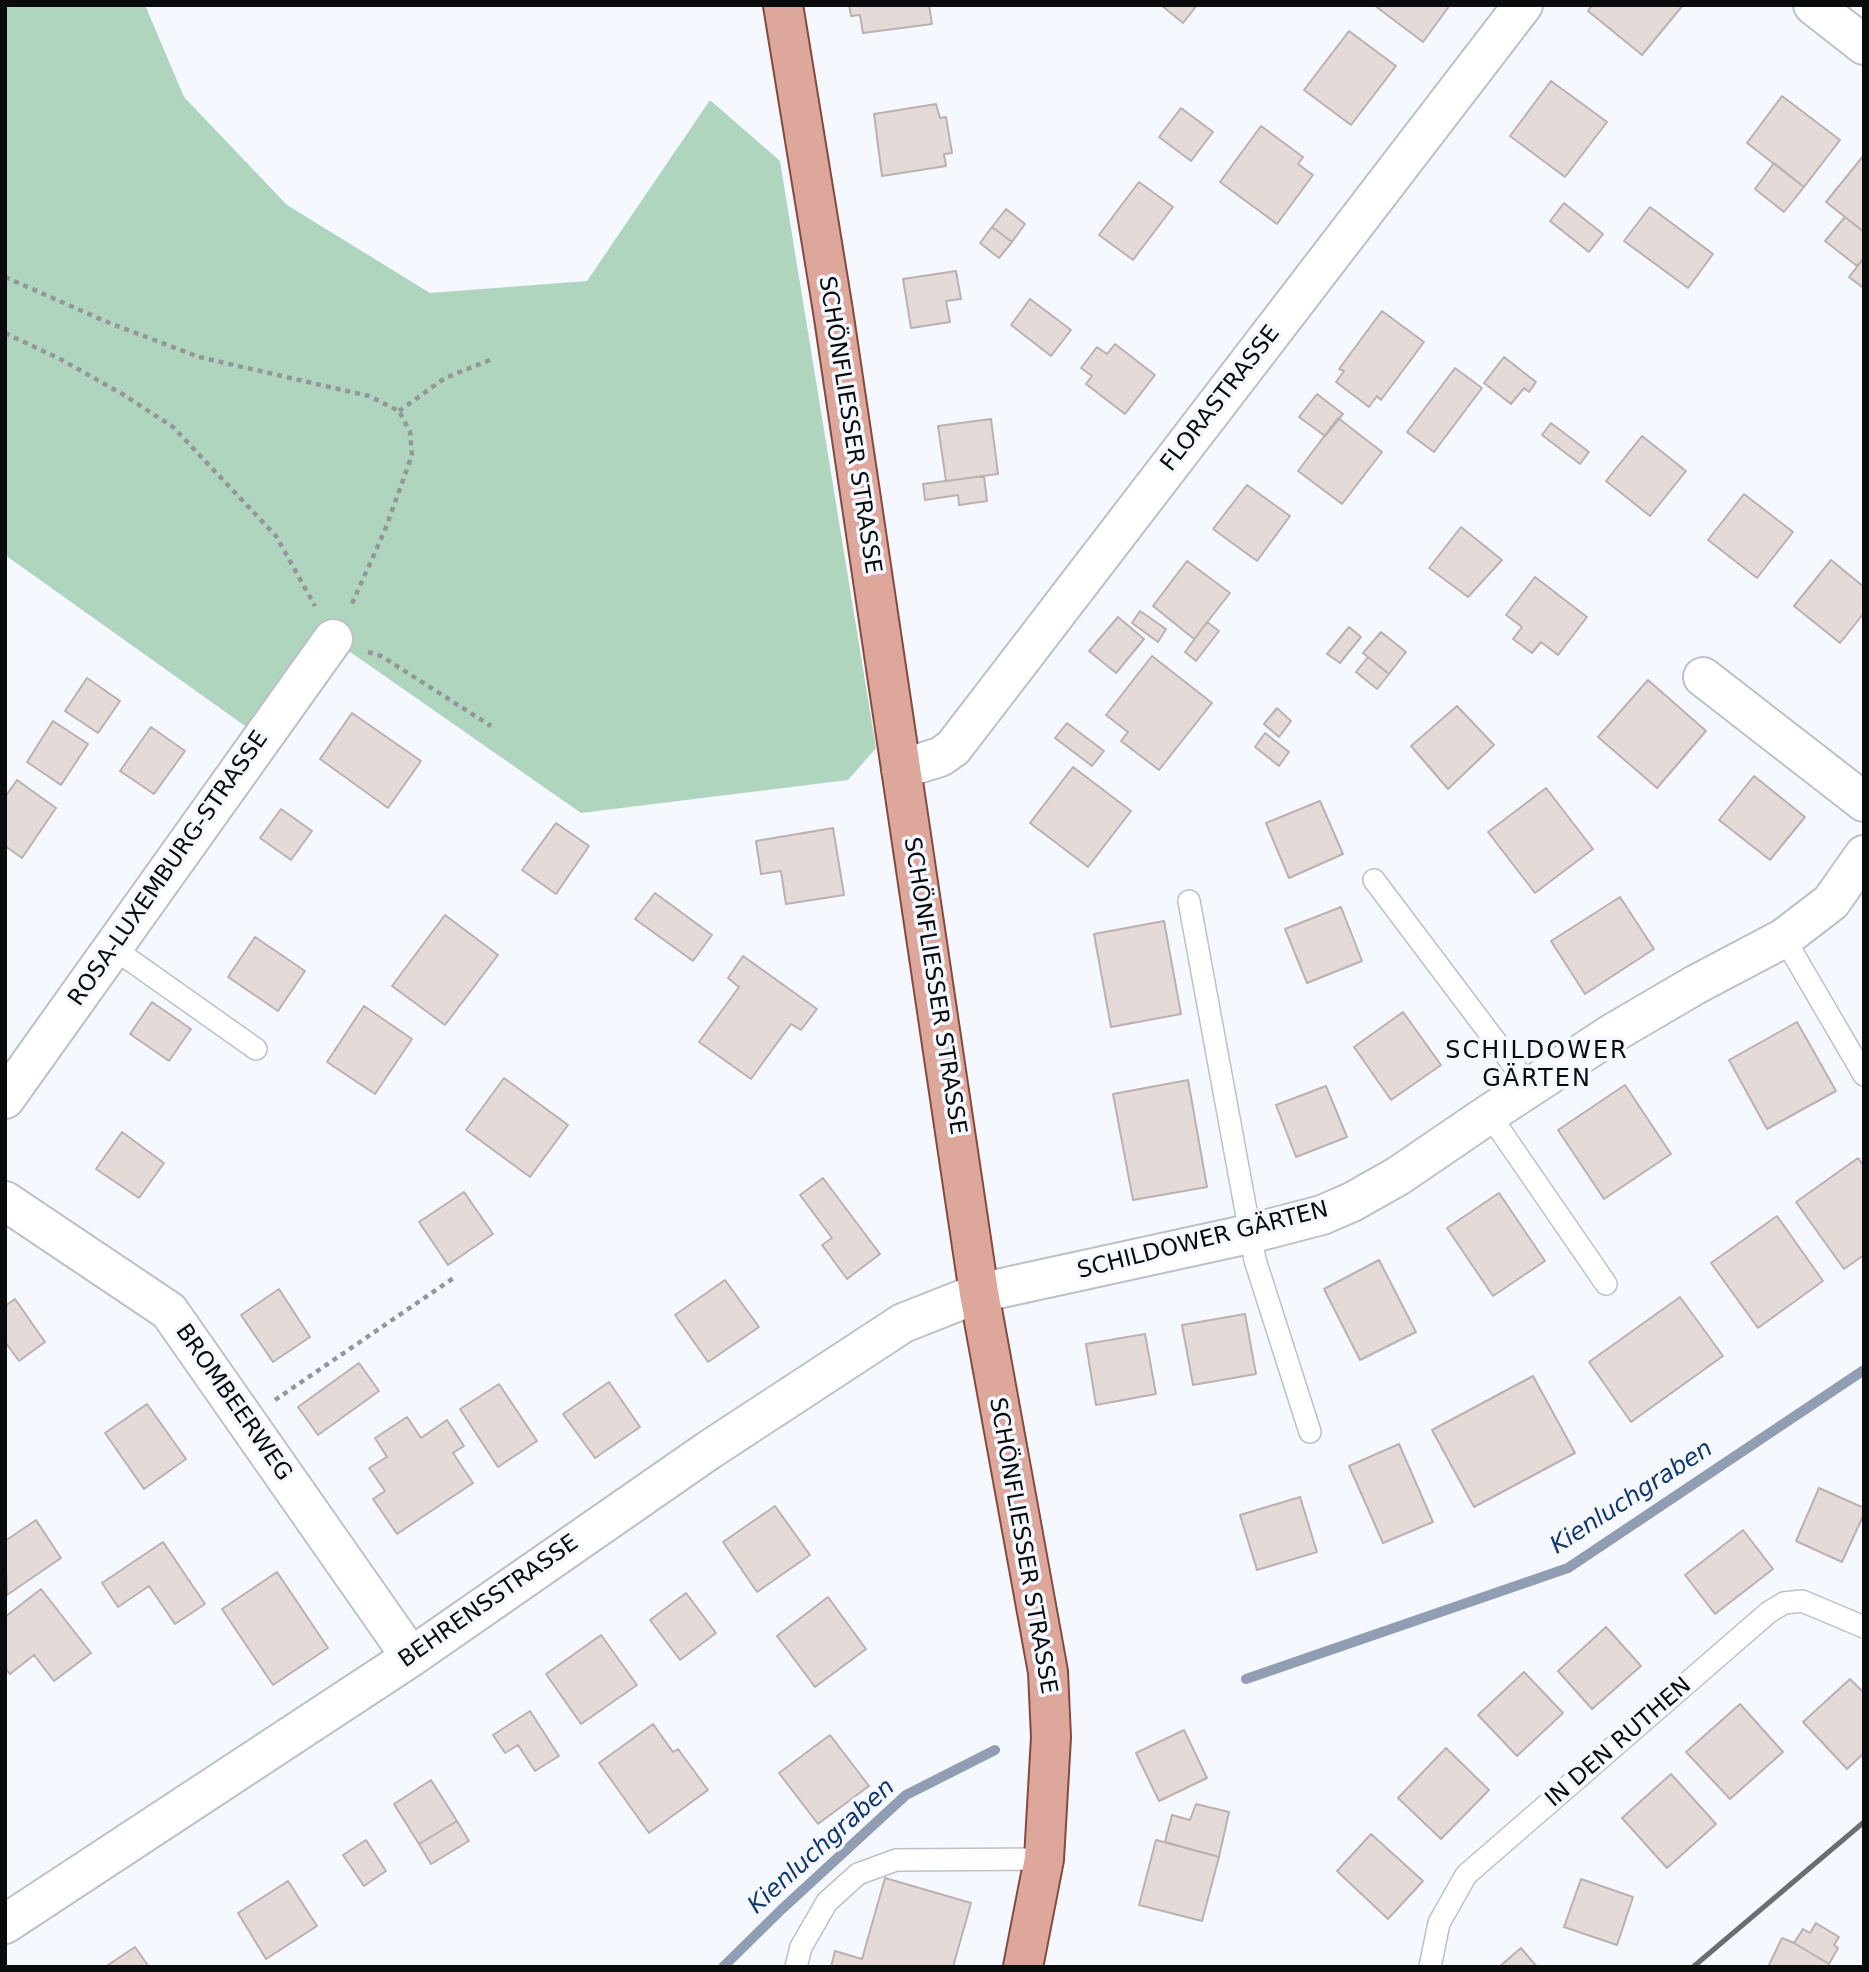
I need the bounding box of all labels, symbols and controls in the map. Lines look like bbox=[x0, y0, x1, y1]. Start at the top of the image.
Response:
street label: SCHÖNFLIESSER STRASSE bbox=[812, 274, 886, 576]
street label: FLORASTRASSE bbox=[1156, 321, 1286, 477]
street label: ROSA-LUXEMBURG-STRASSE bbox=[63, 726, 275, 1012]
street label: SCHÖNFLIESSER STRASSE bbox=[897, 835, 971, 1137]
district label: SCHILDOWER GÄRTEN bbox=[1447, 1038, 1627, 1094]
street label: SCHILDOWER GÄRTEN bbox=[1075, 1196, 1331, 1286]
street label: BROMBEERWEG bbox=[169, 1319, 297, 1487]
street label: SCHÖNFLIESSER STRASSE bbox=[982, 1395, 1062, 1697]
water label: Kienluchgraben bbox=[1545, 1435, 1719, 1561]
street label: BEHRENSSTRASSE bbox=[394, 1530, 584, 1674]
street label: IN DEN RUTHEN bbox=[1541, 1672, 1697, 1814]
water label: Kienluchgraben bbox=[743, 1774, 901, 1920]

